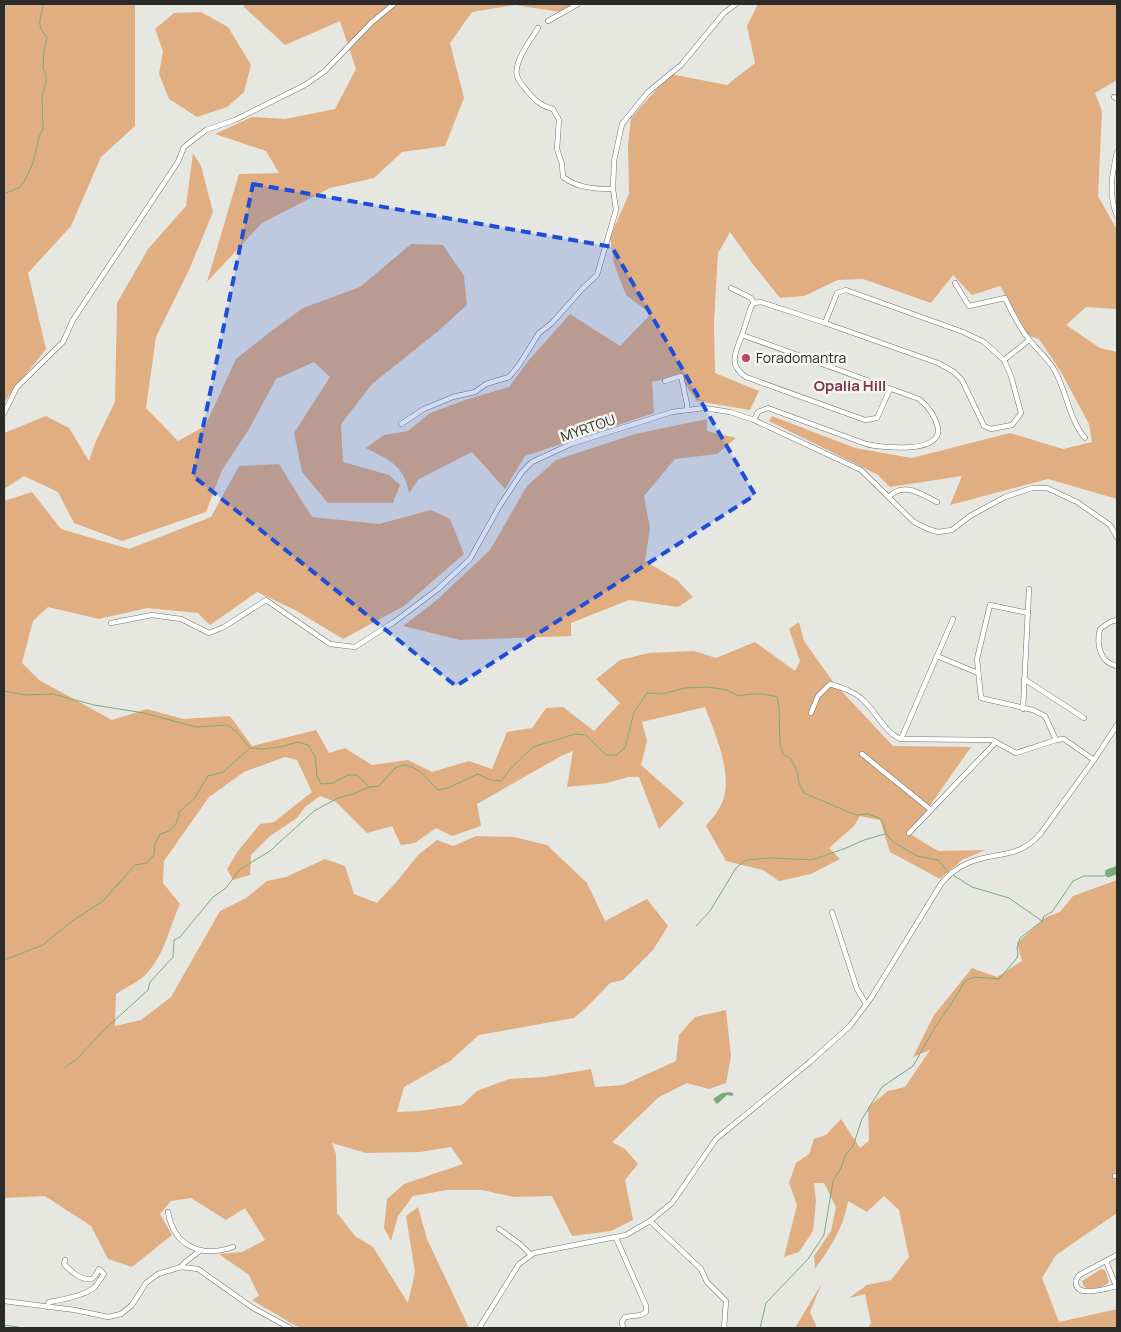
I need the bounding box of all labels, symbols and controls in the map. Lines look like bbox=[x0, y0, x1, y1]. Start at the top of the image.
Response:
place label: Foradomantra bbox=[756, 348, 846, 367]
marker: Foradomantra bbox=[740, 352, 752, 364]
district label: Opalia Hill bbox=[814, 375, 886, 396]
street label: MYRTOU bbox=[558, 409, 618, 446]

